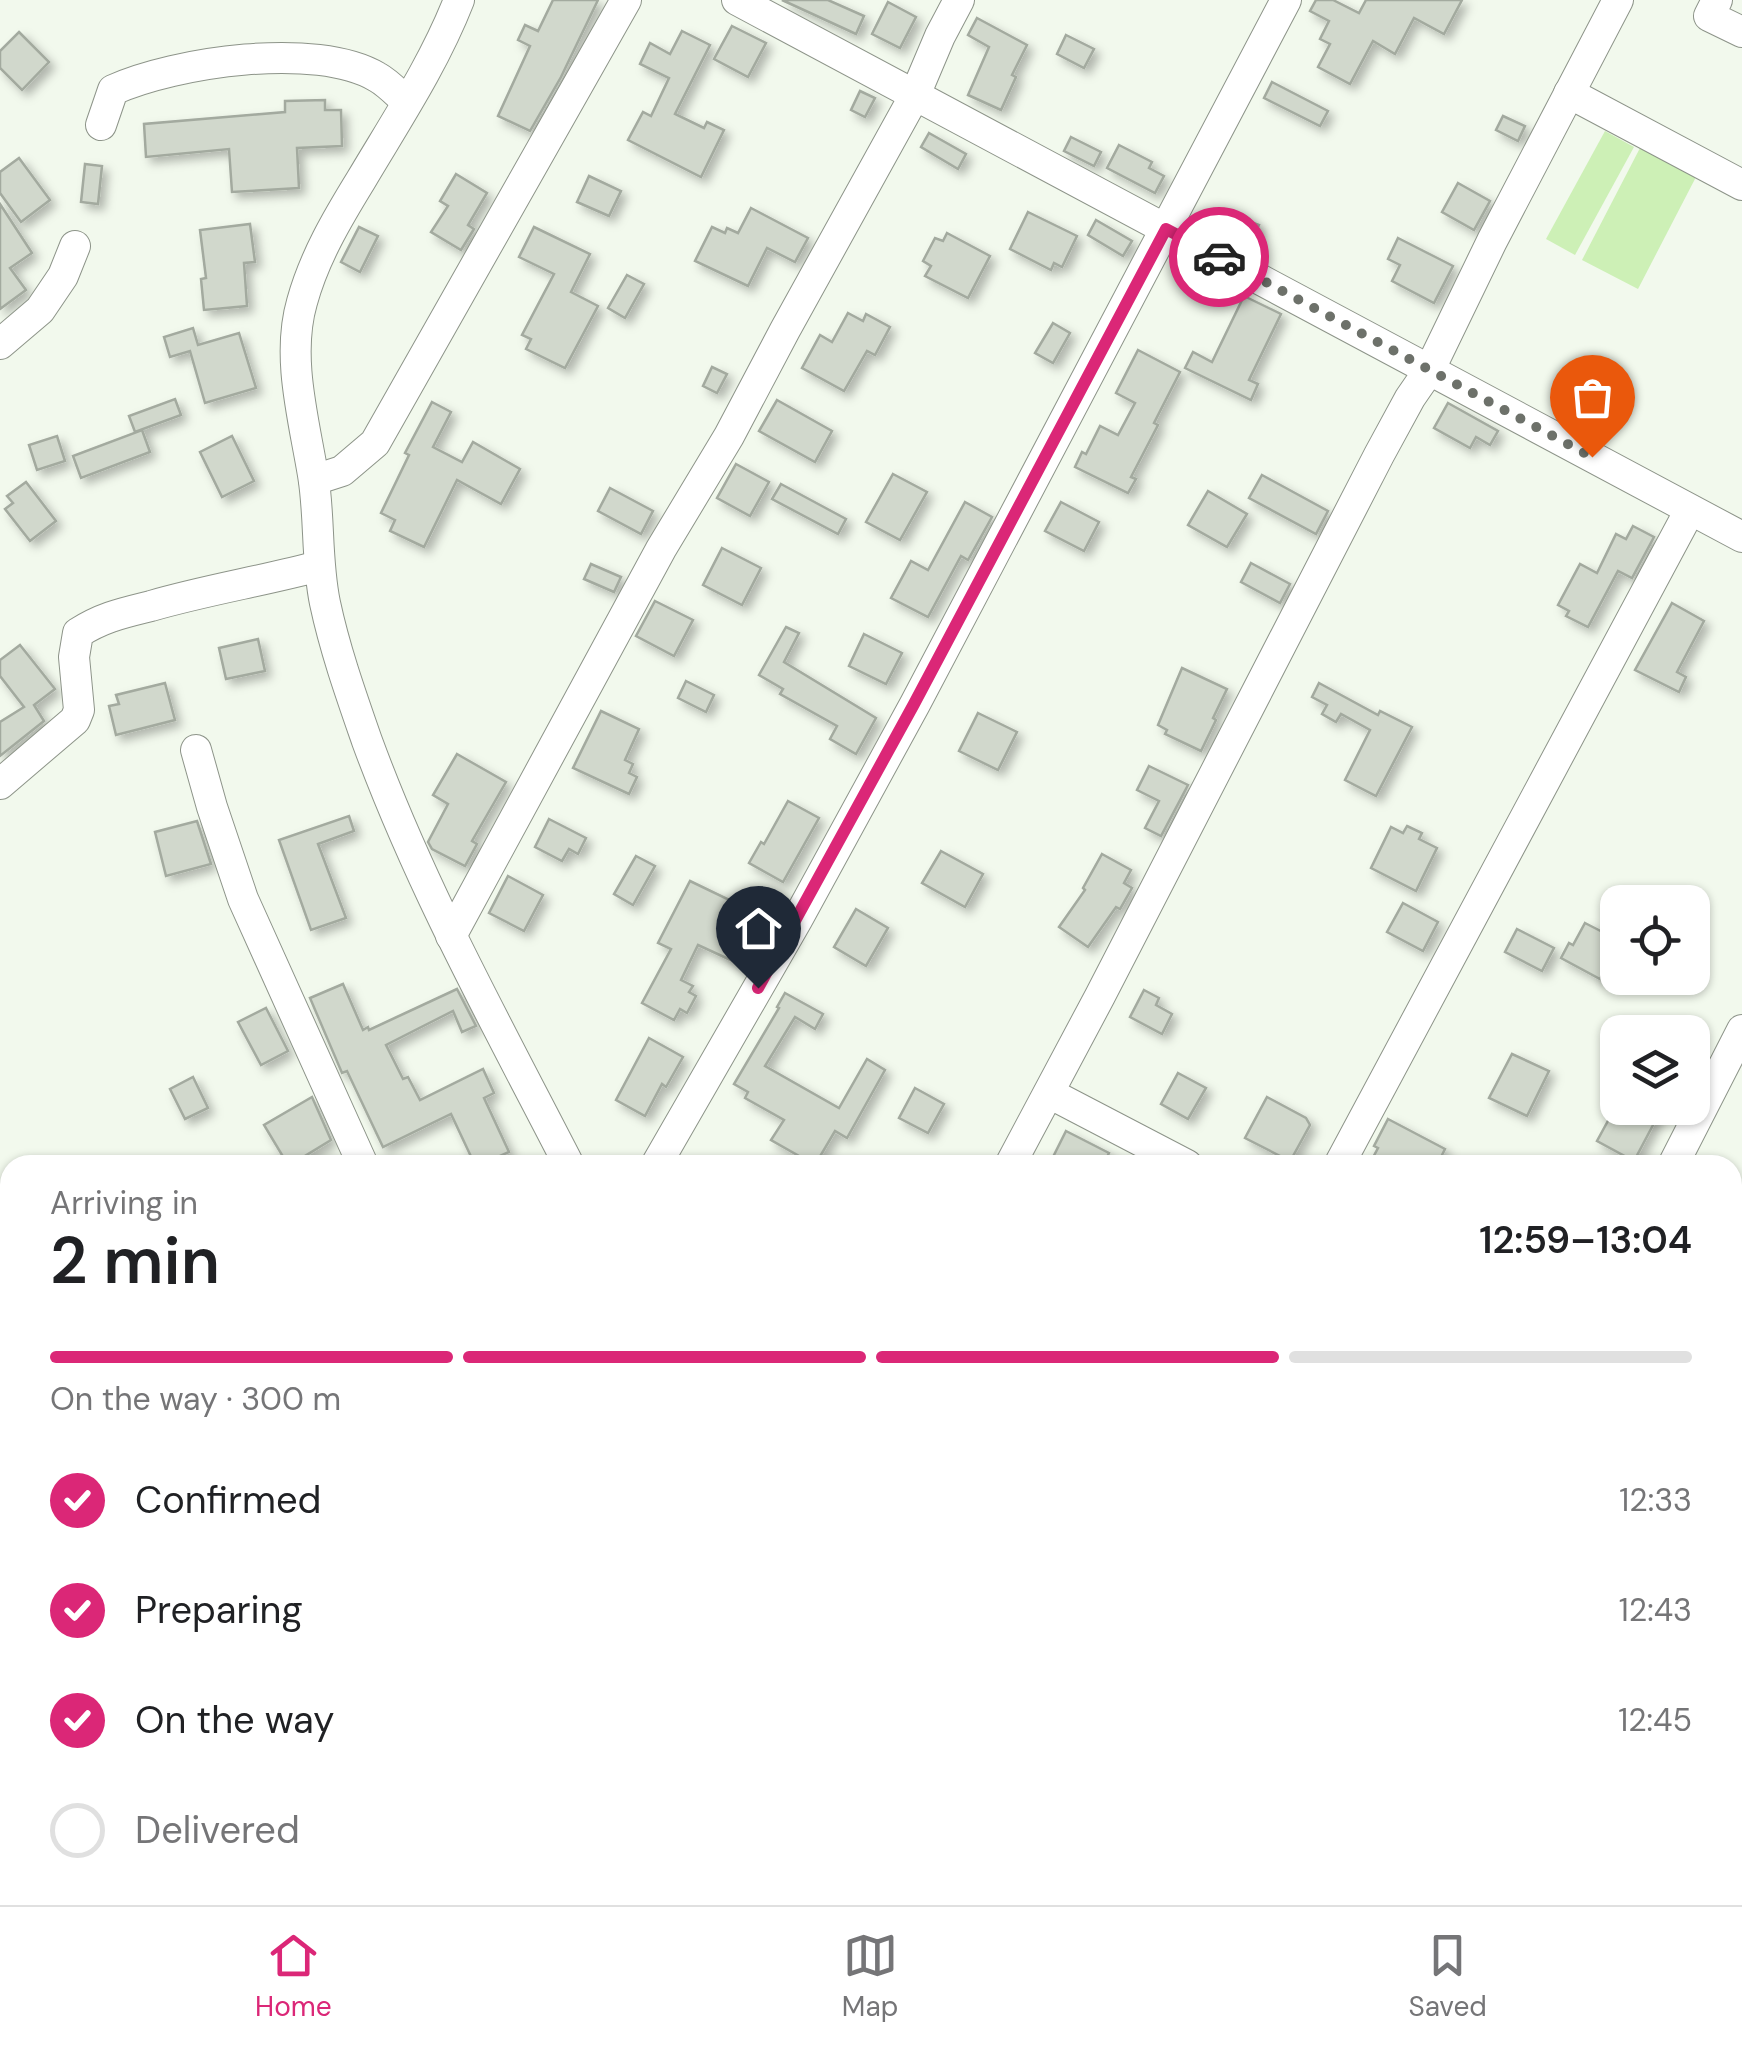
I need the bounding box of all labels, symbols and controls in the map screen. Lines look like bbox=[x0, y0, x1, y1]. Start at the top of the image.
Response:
courier bbox=[1169, 207, 1269, 307]
icon: car bbox=[1192, 230, 1247, 285]
pin bbox=[1550, 355, 1635, 458]
icon: bag bbox=[1565, 370, 1620, 425]
map controls bbox=[1600, 885, 1710, 1125]
button: locate bbox=[1600, 885, 1710, 995]
pin bbox=[716, 886, 801, 989]
icon: home bbox=[731, 901, 786, 956]
button: layers bbox=[1600, 1015, 1710, 1125]
text: Arriving in bbox=[50, 1182, 198, 1224]
text: 12:59–13:04 bbox=[1479, 1215, 1692, 1265]
text: 2 min bbox=[50, 1219, 220, 1303]
text: On the way · 300 m bbox=[50, 1378, 341, 1420]
icon: check bbox=[50, 1473, 105, 1528]
text: Confirmed bbox=[135, 1475, 321, 1525]
text: 12:33 bbox=[1619, 1479, 1692, 1521]
icon: check bbox=[50, 1583, 105, 1638]
text: Preparing bbox=[135, 1585, 303, 1635]
text: 12:43 bbox=[1619, 1589, 1692, 1631]
icon: check bbox=[50, 1693, 105, 1748]
text: On the way bbox=[135, 1695, 334, 1745]
text: 12:45 bbox=[1618, 1699, 1692, 1741]
text: Delivered bbox=[135, 1805, 300, 1855]
tab: Home bbox=[255, 1928, 332, 2025]
tab: Map bbox=[842, 1928, 898, 2025]
tab: Saved bbox=[1408, 1928, 1487, 2025]

